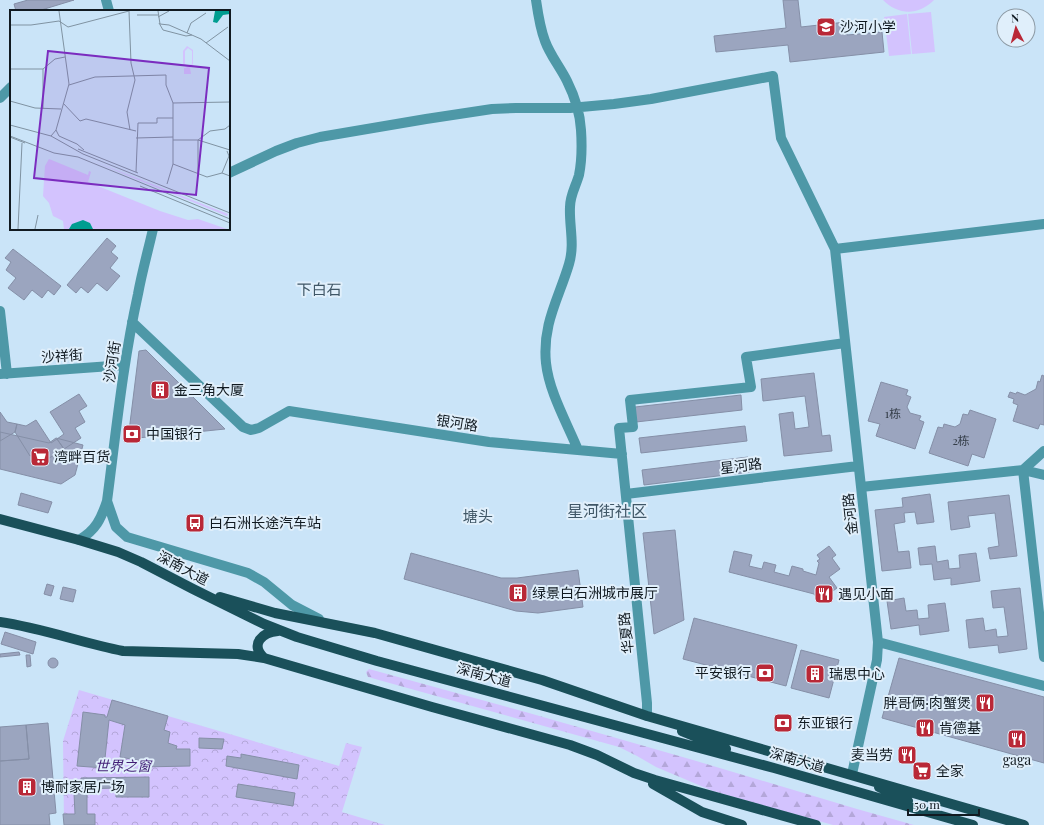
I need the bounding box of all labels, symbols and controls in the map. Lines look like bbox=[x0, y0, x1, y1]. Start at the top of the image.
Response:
north arrow bbox=[996, 8, 1036, 48]
inset map bbox=[10, 10, 230, 230]
text: N bbox=[1010, 10, 1020, 25]
school or university icon: 沙河小学 bbox=[815, 16, 837, 38]
place label: 沙河小学 bbox=[840, 17, 896, 36]
district label: 下白石 bbox=[296, 279, 342, 299]
street label: 沙河街 bbox=[99, 340, 124, 384]
street label: 沙祥街 bbox=[40, 345, 84, 366]
building icon: 金三角大厦 bbox=[149, 379, 171, 401]
place label: 金三角大厦 bbox=[174, 380, 244, 399]
house number: 1栋 bbox=[885, 405, 901, 421]
street label: 银河路 bbox=[435, 410, 479, 435]
bank icon: 中国银行 bbox=[121, 423, 143, 445]
place label: 中国银行 bbox=[146, 424, 202, 443]
house number: 2栋 bbox=[952, 432, 970, 448]
supermarket icon: 湾畔百货 bbox=[29, 446, 51, 468]
place label: 湾畔百货 bbox=[54, 447, 110, 466]
street label: 星河路 bbox=[719, 454, 763, 477]
street label: 金河路 bbox=[838, 492, 861, 536]
district label: 星河街社区 bbox=[567, 500, 647, 521]
district label: 塘头 bbox=[463, 506, 493, 526]
bus stop icon: 白石洲长途汽车站 bbox=[184, 512, 206, 534]
place label: 白石洲长途汽车站 bbox=[209, 513, 321, 532]
street label: 深南大道 bbox=[154, 546, 212, 589]
building icon: 绿景白石洲城市展厅 bbox=[507, 582, 529, 604]
place label: 绿景白石洲城市展厅 bbox=[532, 583, 658, 602]
restaurant icon: 遇见小面 bbox=[813, 583, 835, 605]
place label: 遇见小面 bbox=[838, 584, 894, 603]
street label: 华夏路 bbox=[614, 611, 637, 655]
street label: 深南大道 bbox=[455, 658, 514, 691]
bank icon: 平安银行 bbox=[754, 662, 776, 684]
place label: 平安银行 bbox=[695, 663, 751, 682]
building icon: 瑞思中心 bbox=[804, 663, 826, 685]
place label: 瑞思中心 bbox=[829, 664, 885, 683]
restaurant icon: 胖哥俩·肉蟹煲 bbox=[974, 692, 996, 714]
place label: 胖哥俩·肉蟹煲 bbox=[883, 693, 971, 712]
bank icon: 东亚银行 bbox=[772, 712, 794, 734]
place label: 东亚银行 bbox=[797, 713, 853, 732]
restaurant icon: 肯德基 bbox=[914, 717, 936, 739]
place label: 肯德基 bbox=[939, 718, 981, 737]
restaurant icon: gaga bbox=[1006, 728, 1028, 750]
street label: 深南大道 bbox=[768, 743, 827, 776]
restaurant icon: 麦当劳 bbox=[896, 744, 918, 766]
place label: 麦当劳 bbox=[851, 745, 893, 764]
place label: gaga bbox=[1003, 750, 1031, 769]
park label: 世界之窗 bbox=[95, 756, 153, 775]
supermarket icon: 全家 bbox=[911, 760, 933, 782]
place label: 全家 bbox=[936, 761, 964, 780]
building icon: 博耐家居广场 bbox=[16, 776, 38, 798]
place label: 博耐家居广场 bbox=[41, 777, 125, 796]
scale bar bbox=[908, 791, 979, 817]
text: 50 m bbox=[914, 796, 940, 812]

